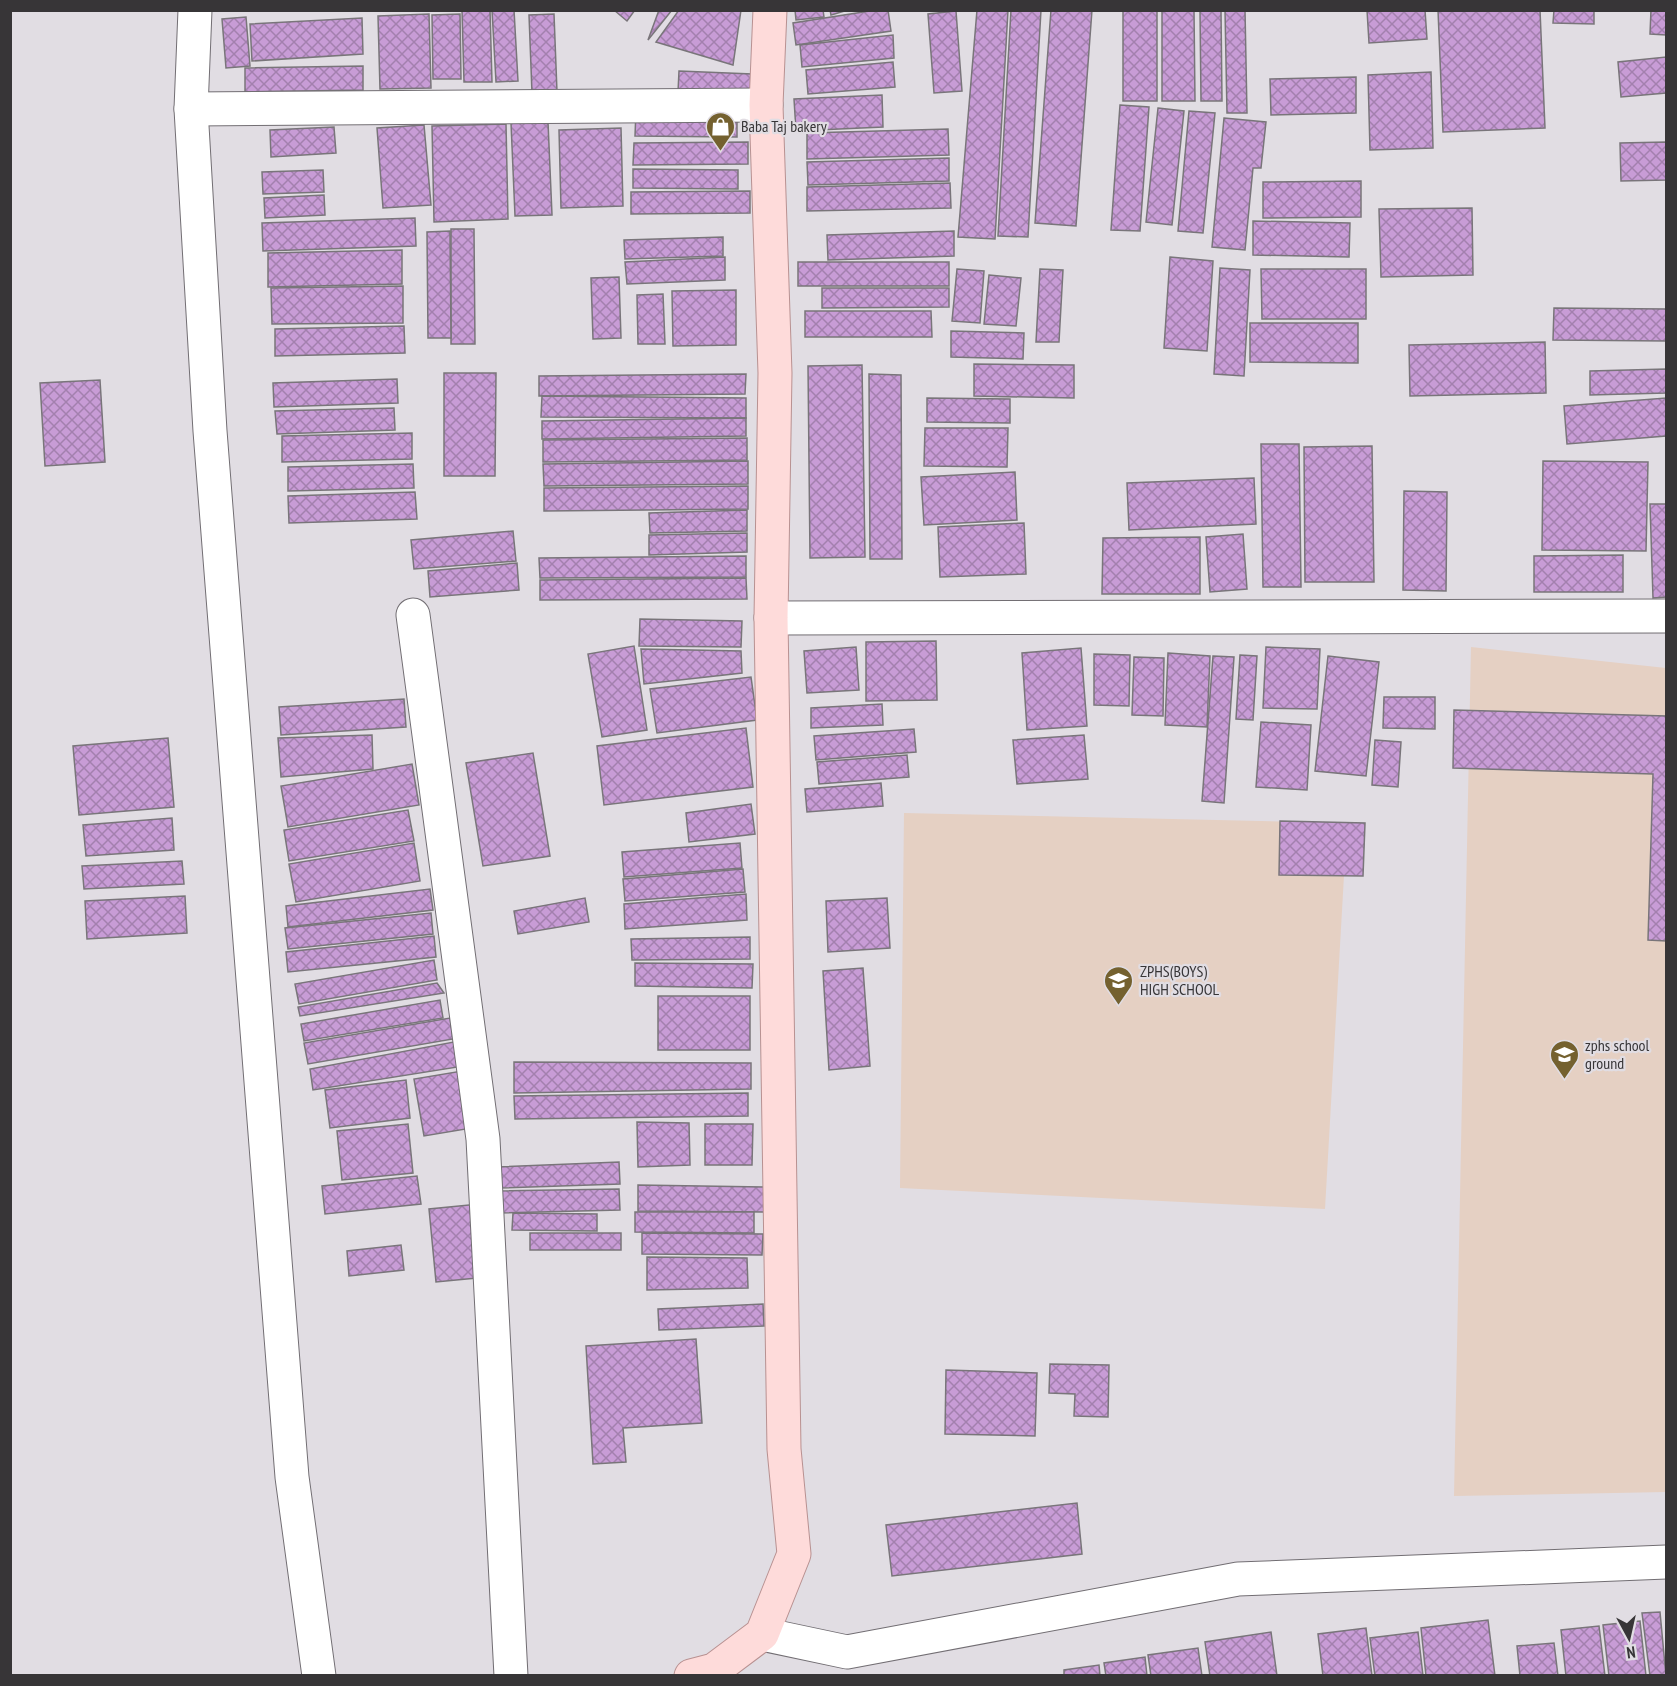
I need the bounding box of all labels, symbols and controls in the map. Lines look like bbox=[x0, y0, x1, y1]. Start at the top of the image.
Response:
shop icon: Baba Taj bakery bbox=[704, 110, 736, 152]
place label: Baba Taj bakery bbox=[741, 116, 827, 136]
place label: ZPHS(BOYS) HIGH SCHOOL bbox=[1140, 961, 1219, 999]
school or university icon: ZPHS(BOYS) HIGH SCHOOL bbox=[1103, 964, 1135, 1006]
place label: zphs school ground bbox=[1585, 1035, 1650, 1073]
school or university icon: zphs school ground bbox=[1548, 1038, 1580, 1080]
north arrow bbox=[1599, 1608, 1659, 1668]
text: N bbox=[1625, 1642, 1637, 1663]

